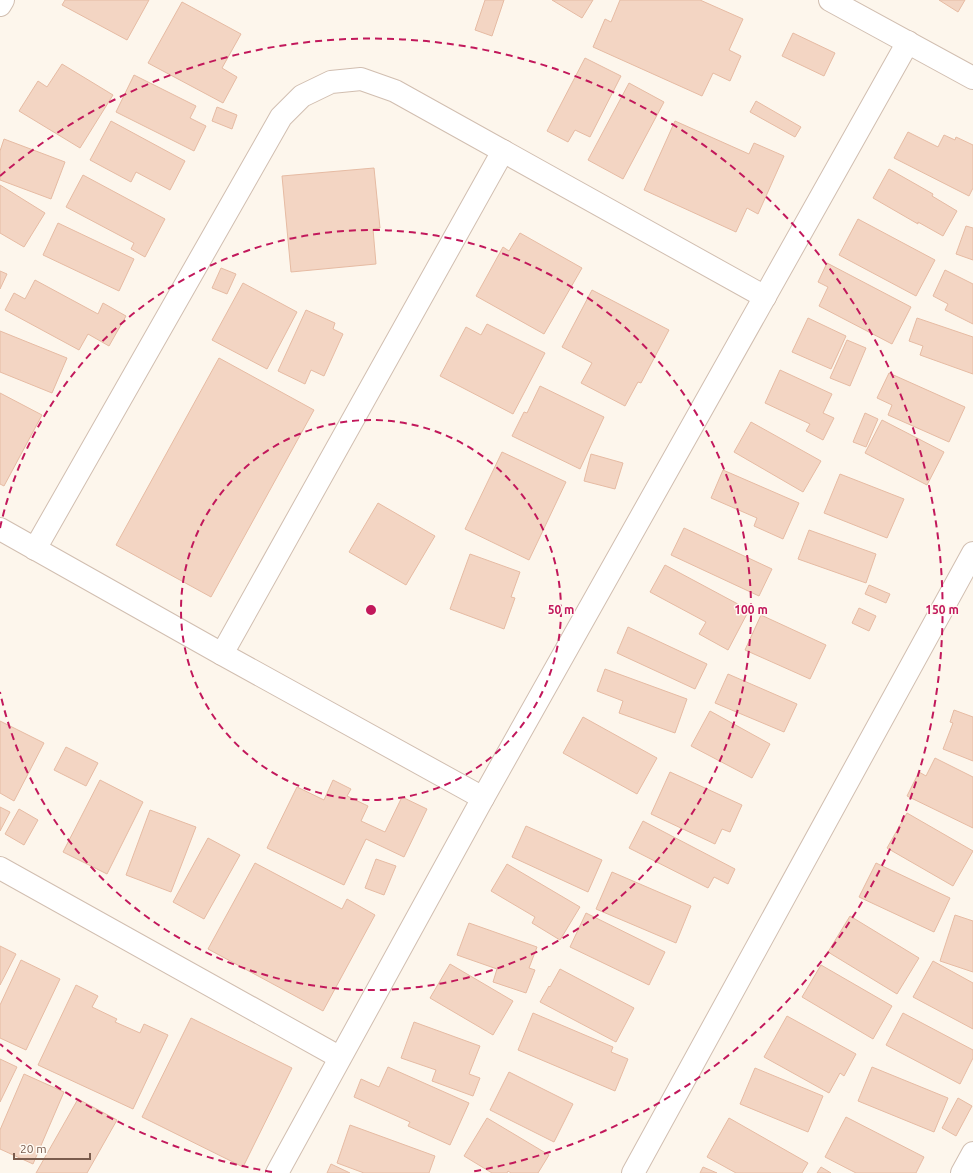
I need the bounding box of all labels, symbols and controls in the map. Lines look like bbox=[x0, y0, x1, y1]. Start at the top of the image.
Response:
centre of rings bbox=[364, 603, 378, 617]
text: 50 m bbox=[548, 603, 574, 616]
text: 100 m bbox=[734, 603, 768, 616]
text: 150 m bbox=[925, 603, 959, 616]
scale bar bbox=[14, 1135, 90, 1161]
text: 20 m bbox=[20, 1142, 47, 1155]

